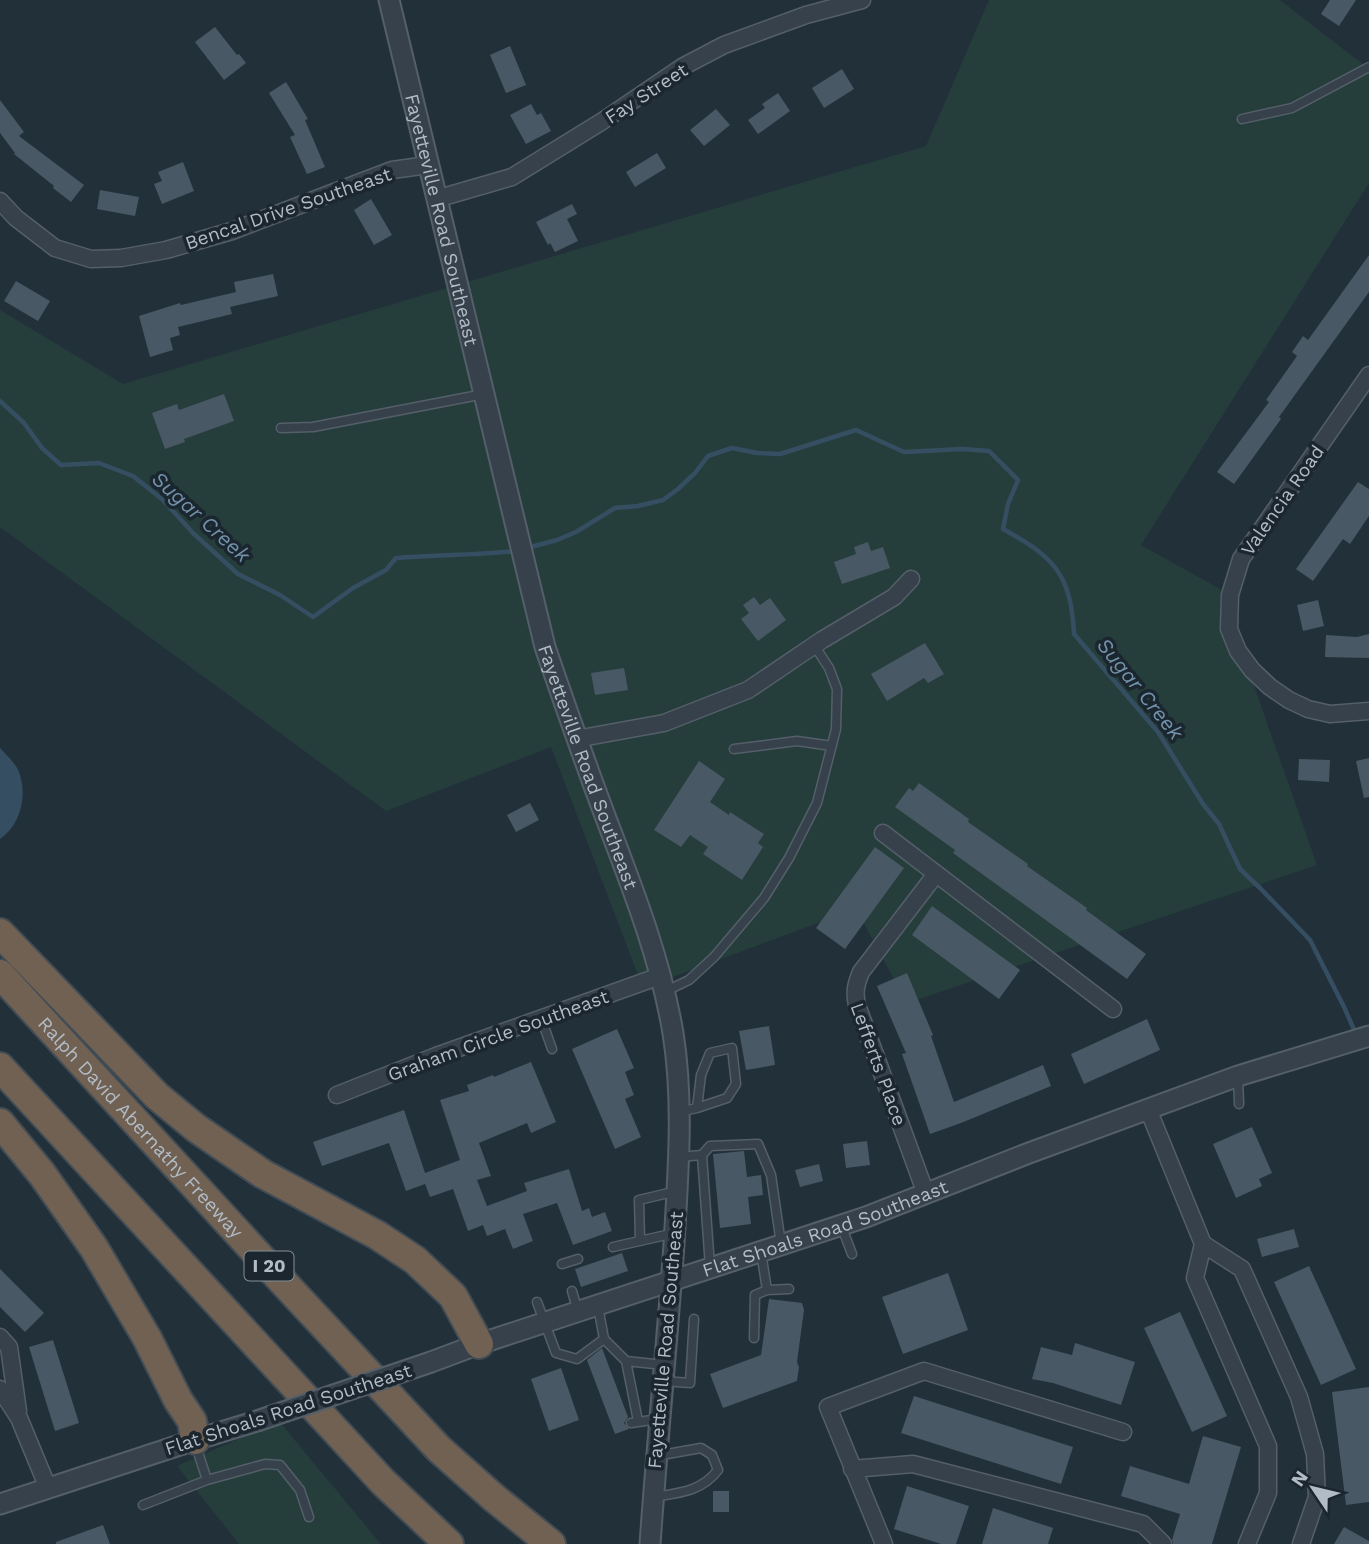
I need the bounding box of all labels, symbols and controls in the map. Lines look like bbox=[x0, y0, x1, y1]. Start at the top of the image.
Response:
street label: Fay Street bbox=[601, 58, 692, 129]
street label: Fayetteville Road Southeast bbox=[400, 91, 483, 348]
street label: Bencal Drive Southeast bbox=[182, 162, 394, 255]
street label: Valencia Road bbox=[1236, 441, 1329, 560]
water label: Sugar Creek bbox=[147, 466, 256, 568]
water label: Sugar Creek bbox=[1092, 633, 1189, 745]
street label: Fayetteville Road Southeast bbox=[533, 642, 643, 892]
street label: Graham Circle Southeast bbox=[385, 985, 612, 1086]
street label: Lefferts Place bbox=[846, 1000, 911, 1129]
street label: Ralph David Abernathy Freeway bbox=[33, 1012, 248, 1243]
street label: Flat Shoals Road Southeast bbox=[699, 1175, 951, 1282]
street label: Fayetteville Road Southeast bbox=[643, 1210, 688, 1470]
road number: I 20 bbox=[244, 1252, 294, 1280]
street label: Flat Shoals Road Southeast bbox=[162, 1359, 415, 1460]
north arrow bbox=[1278, 1453, 1348, 1523]
text: N bbox=[1286, 1466, 1313, 1491]

